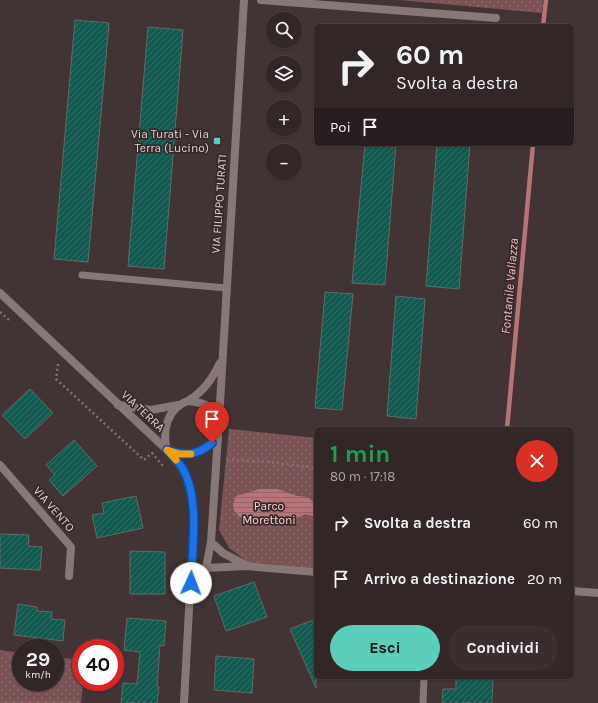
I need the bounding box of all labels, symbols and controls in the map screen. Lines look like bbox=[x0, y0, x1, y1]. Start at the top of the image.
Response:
map controls bbox=[266, 12, 302, 180]
button: search bbox=[266, 12, 302, 48]
text: 60 m bbox=[396, 38, 464, 71]
icon: right bbox=[330, 40, 382, 92]
button: layers bbox=[266, 56, 302, 92]
text: Svolta a destra bbox=[396, 72, 519, 94]
button: + bbox=[266, 100, 302, 136]
icon: arrive bbox=[359, 116, 381, 138]
text: Poi bbox=[330, 118, 351, 136]
place label: Via Turati - Via Terra (Lucino) bbox=[131, 127, 209, 155]
marker: Via Turati - Via Terra (Lucino) bbox=[212, 136, 222, 146]
button: − bbox=[266, 144, 302, 180]
street label: VIA FILIPPO TURATI bbox=[209, 154, 229, 254]
water label: Fontanile Vallazza bbox=[498, 237, 521, 335]
street label: VIA TERRA bbox=[118, 387, 168, 435]
pin bbox=[195, 402, 229, 443]
icon: arrive bbox=[201, 408, 223, 430]
text: 1 min bbox=[330, 440, 390, 468]
button: close bbox=[516, 440, 558, 482]
text: 80 m · 17:18 bbox=[330, 469, 395, 484]
street label: VIA VENTO bbox=[31, 484, 78, 535]
park label: Parco Morettoni bbox=[242, 499, 296, 527]
icon: right bbox=[330, 512, 352, 534]
text: Svolta a destra bbox=[364, 514, 471, 532]
text: 60 m bbox=[523, 514, 558, 532]
position arrow bbox=[170, 562, 212, 604]
icon: arrive bbox=[330, 568, 352, 590]
text: Arrivo a destinazione bbox=[364, 570, 515, 588]
text: 20 m bbox=[527, 570, 562, 588]
button: Esci bbox=[330, 625, 440, 671]
button: Condividi bbox=[448, 625, 558, 671]
speed limit sign: 40 bbox=[72, 639, 124, 691]
text: 29 bbox=[26, 648, 50, 671]
text: km/h bbox=[25, 669, 51, 681]

